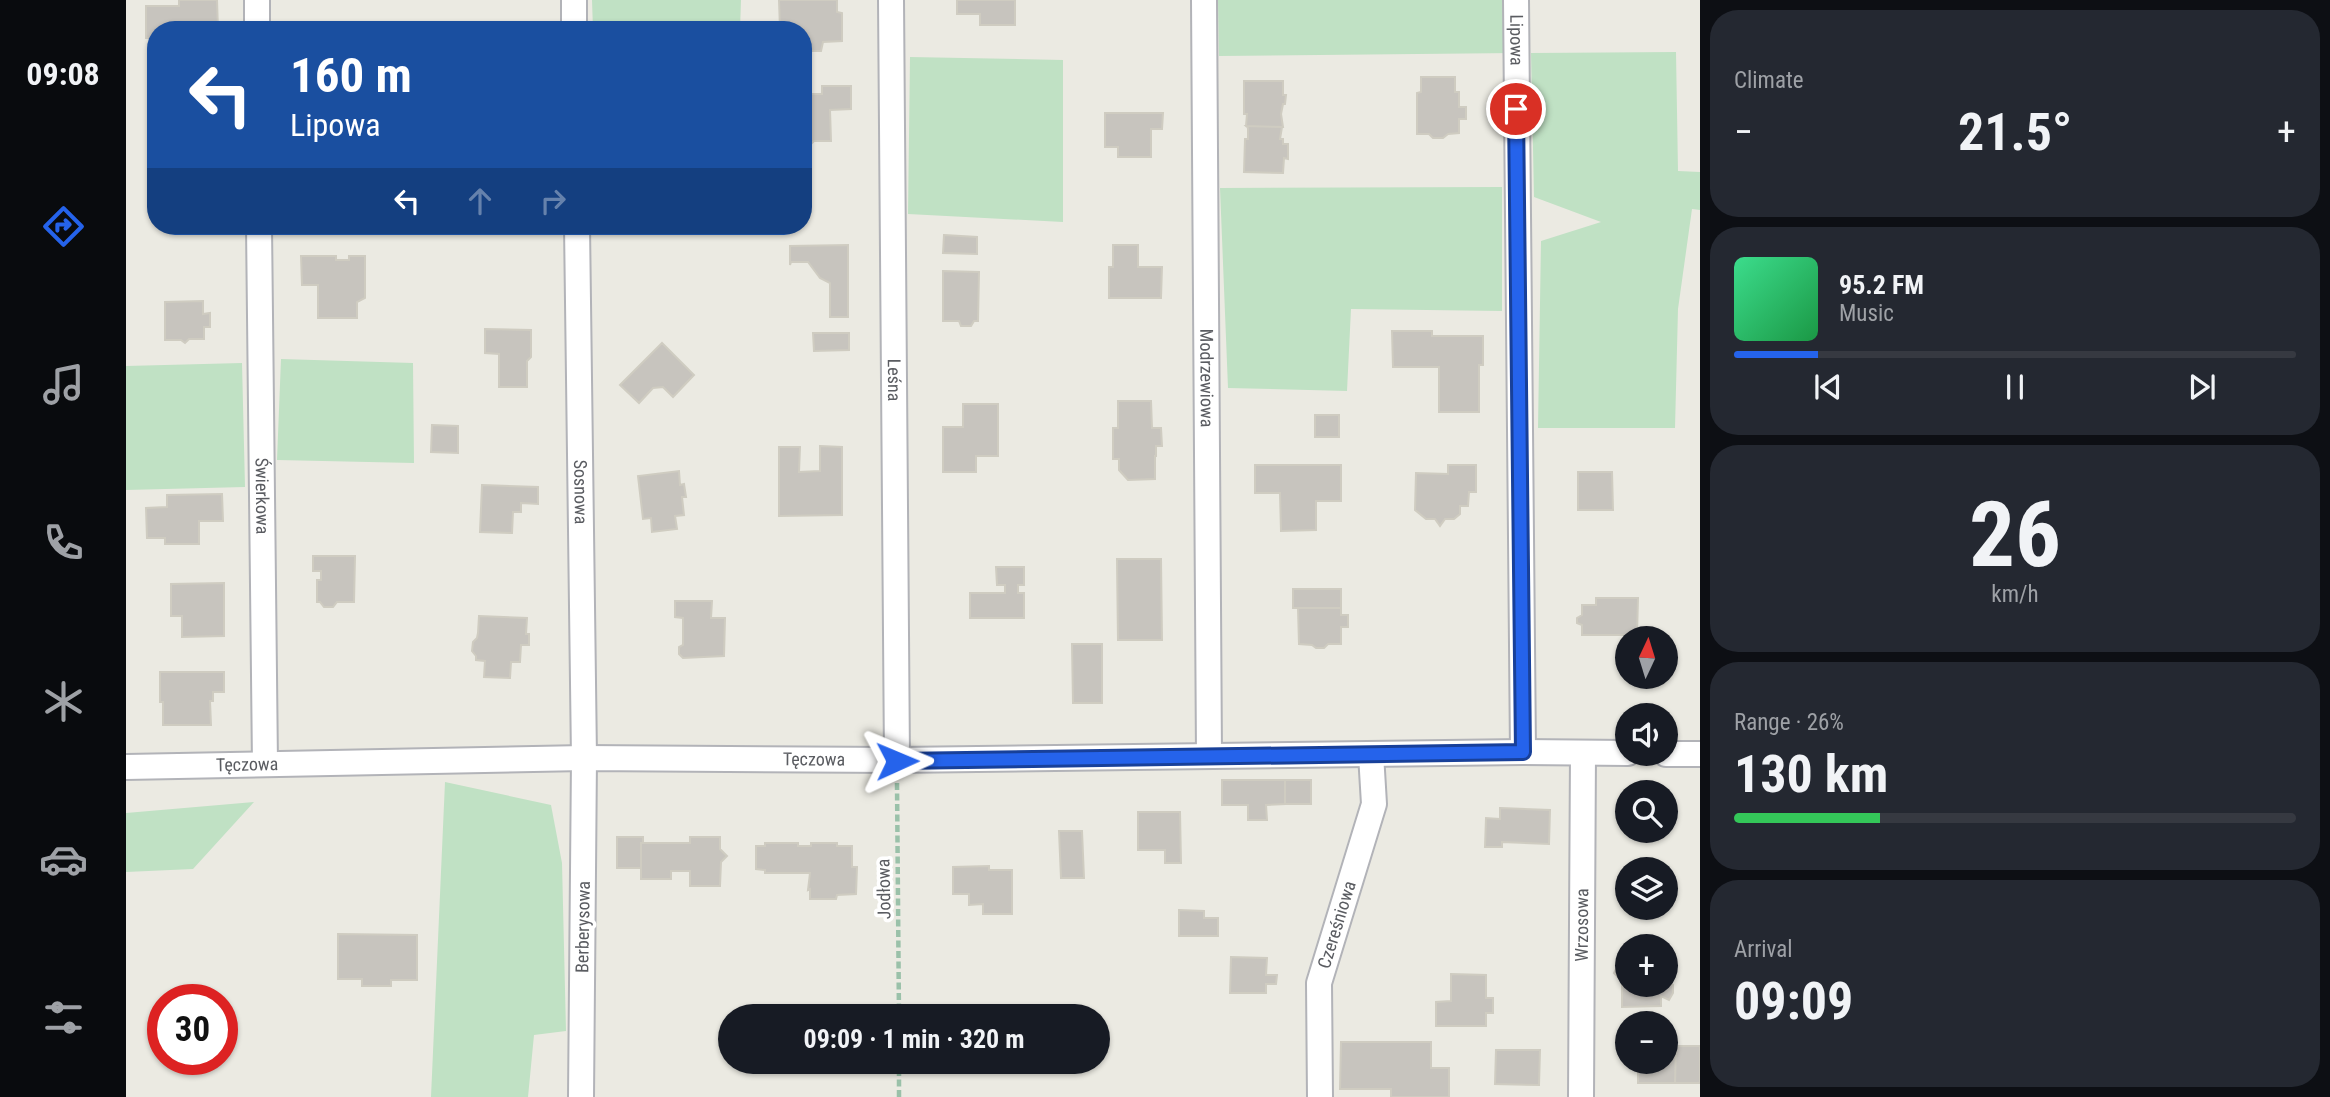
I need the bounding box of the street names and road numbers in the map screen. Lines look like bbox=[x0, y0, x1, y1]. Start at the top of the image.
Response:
street label: Lipowa bbox=[1506, 14, 1528, 66]
street label: Modrzewiowa bbox=[1196, 329, 1218, 427]
street label: Leśna bbox=[884, 359, 905, 401]
street label: Świerkowa bbox=[252, 458, 273, 534]
street label: Sosnowa bbox=[570, 459, 592, 524]
street label: Tęczowa bbox=[783, 748, 845, 770]
street label: Tęczowa bbox=[216, 753, 278, 775]
street label: Jodłowa bbox=[872, 859, 895, 919]
street label: Czereśniowa bbox=[1313, 878, 1360, 971]
street label: Berberysowa bbox=[571, 881, 594, 973]
street label: Wrzosowa bbox=[1571, 888, 1592, 962]

